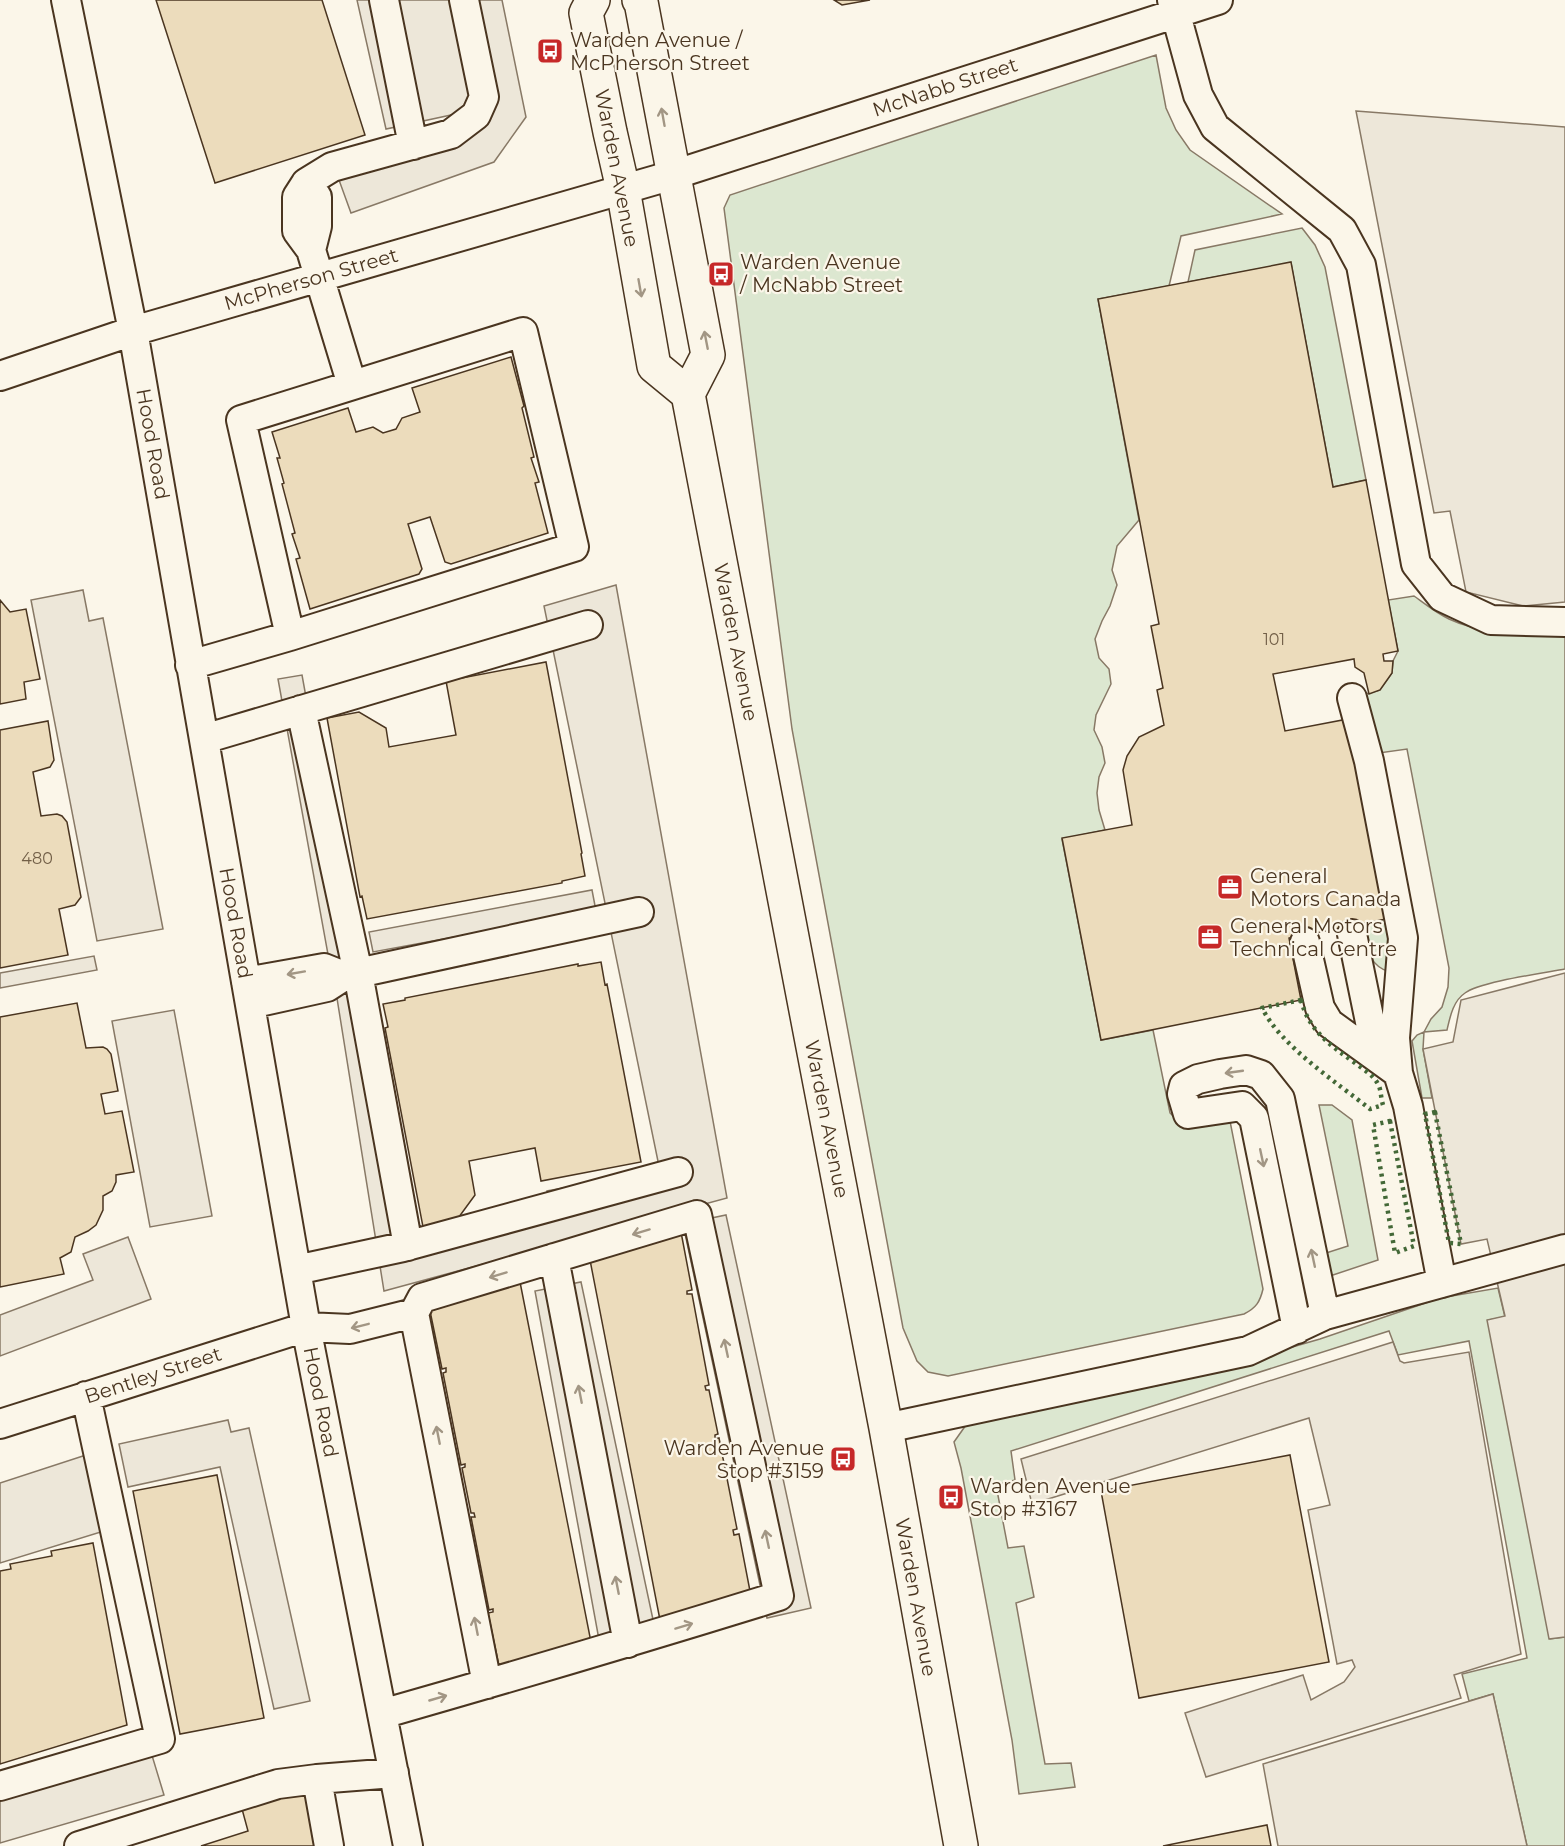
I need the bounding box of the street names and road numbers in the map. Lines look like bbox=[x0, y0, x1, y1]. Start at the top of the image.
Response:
street label: McNabb Street bbox=[869, 52, 1021, 122]
street label: Warden Avenue bbox=[590, 87, 644, 249]
street label: McPherson Street bbox=[221, 243, 401, 315]
street label: Hood Road bbox=[131, 387, 175, 501]
street label: Warden Avenue bbox=[709, 561, 763, 723]
street label: Hood Road bbox=[214, 866, 258, 980]
street label: Warden Avenue bbox=[800, 1038, 854, 1200]
street label: Bentley Street bbox=[81, 1342, 225, 1408]
street label: Hood Road bbox=[298, 1345, 344, 1459]
street label: Warden Avenue bbox=[890, 1516, 942, 1678]

